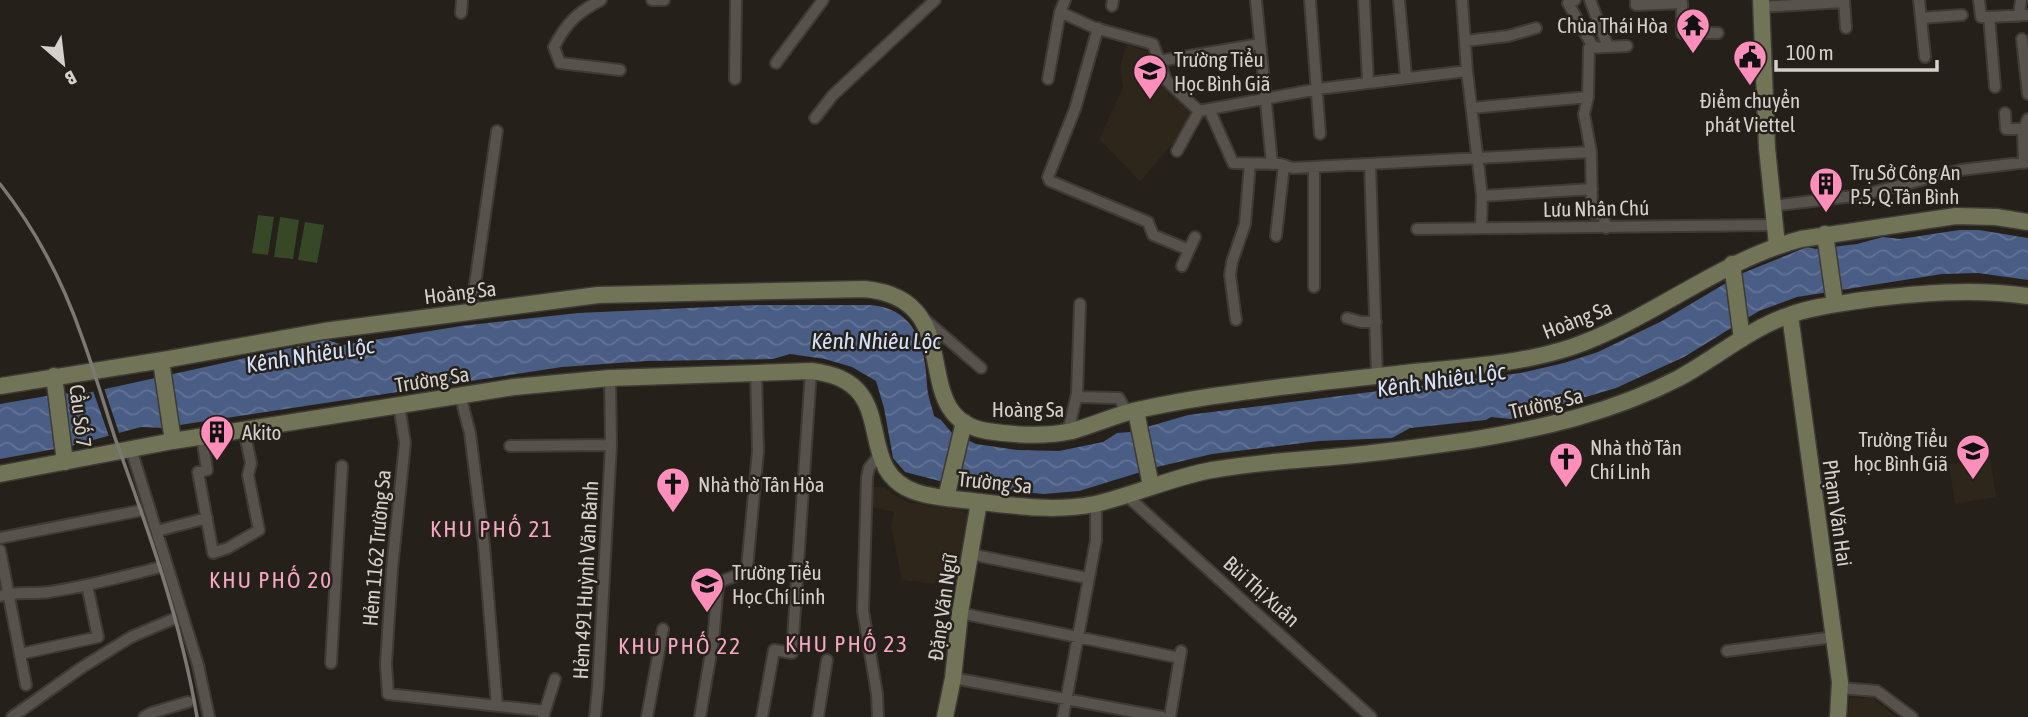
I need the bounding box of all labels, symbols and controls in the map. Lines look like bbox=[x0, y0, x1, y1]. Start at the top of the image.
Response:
temple icon: Chùa Thái Hòa bbox=[1674, 6, 1712, 55]
place label: Chùa Thái Hòa bbox=[1557, 13, 1668, 37]
north arrow bbox=[28, 28, 98, 98]
scale bar bbox=[1776, 28, 1937, 72]
public building icon: Điểm chuyển phát Viettel bbox=[1731, 38, 1769, 87]
text: 100 m bbox=[1786, 40, 1834, 64]
place label: Trường Tiểu Học Bình Giã bbox=[1174, 47, 1270, 95]
school or university icon: Trường Tiểu Học Bình Giã bbox=[1131, 52, 1169, 101]
text: B bbox=[62, 66, 80, 90]
place label: Điểm chuyển phát Viettel bbox=[1700, 88, 1800, 136]
place label: Trụ Sở Công An P.5, Q.Tân Bình bbox=[1850, 160, 1961, 208]
building icon: Trụ Sở Công An P.5, Q.Tân Bình bbox=[1807, 165, 1845, 214]
street label: Lưu Nhân Chú bbox=[1543, 195, 1649, 221]
street label: Hoàng Sa bbox=[423, 276, 497, 308]
street label: Hoàng Sa bbox=[1539, 295, 1615, 343]
water label: Kênh Nhiêu Lộc bbox=[811, 328, 941, 354]
water label: Kênh Nhiêu Lộc bbox=[244, 332, 377, 378]
water label: Kênh Nhiêu Lộc bbox=[1375, 358, 1507, 402]
street label: Trường Sa bbox=[393, 361, 471, 397]
street label: Cầu Số 7 bbox=[65, 383, 97, 449]
street label: Trường Sa bbox=[1507, 383, 1585, 423]
street label: Hoàng Sa bbox=[992, 397, 1064, 421]
building icon: Akito bbox=[198, 413, 236, 462]
place label: Akito bbox=[242, 420, 281, 444]
place label: Trường Tiểu học Bình Giã bbox=[1854, 427, 1948, 475]
school or university icon: Trường Tiểu học Bình Giã bbox=[1954, 432, 1992, 481]
place label: Nhà thờ Tân Chí Linh bbox=[1590, 435, 1682, 483]
church icon: Nhà thờ Tân Chí Linh bbox=[1547, 440, 1585, 489]
street label: Phạm Văn Hai bbox=[1819, 458, 1857, 568]
church icon: Nhà thờ Tân Hòa bbox=[654, 465, 692, 514]
street label: Trường Sa bbox=[957, 466, 1033, 498]
street label: Hẻm 1162 Trường Sa bbox=[357, 469, 395, 627]
place label: Nhà thờ Tân Hòa bbox=[698, 472, 825, 496]
street label: Hẻm 491 Huỳnh Văn Bánh bbox=[568, 480, 602, 680]
district label: KHU PHỐ 21 bbox=[430, 514, 554, 542]
street label: Đặng Văn Ngữ bbox=[923, 551, 961, 662]
street label: Bùi Thị Xuân bbox=[1219, 551, 1305, 631]
place label: Trường Tiểu Học Chí Linh bbox=[732, 560, 825, 608]
district label: KHU PHỐ 20 bbox=[209, 565, 333, 593]
school or university icon: Trường Tiểu Học Chí Linh bbox=[688, 565, 726, 614]
district label: KHU PHỐ 23 bbox=[785, 629, 909, 657]
district label: KHU PHỐ 22 bbox=[618, 631, 742, 659]

